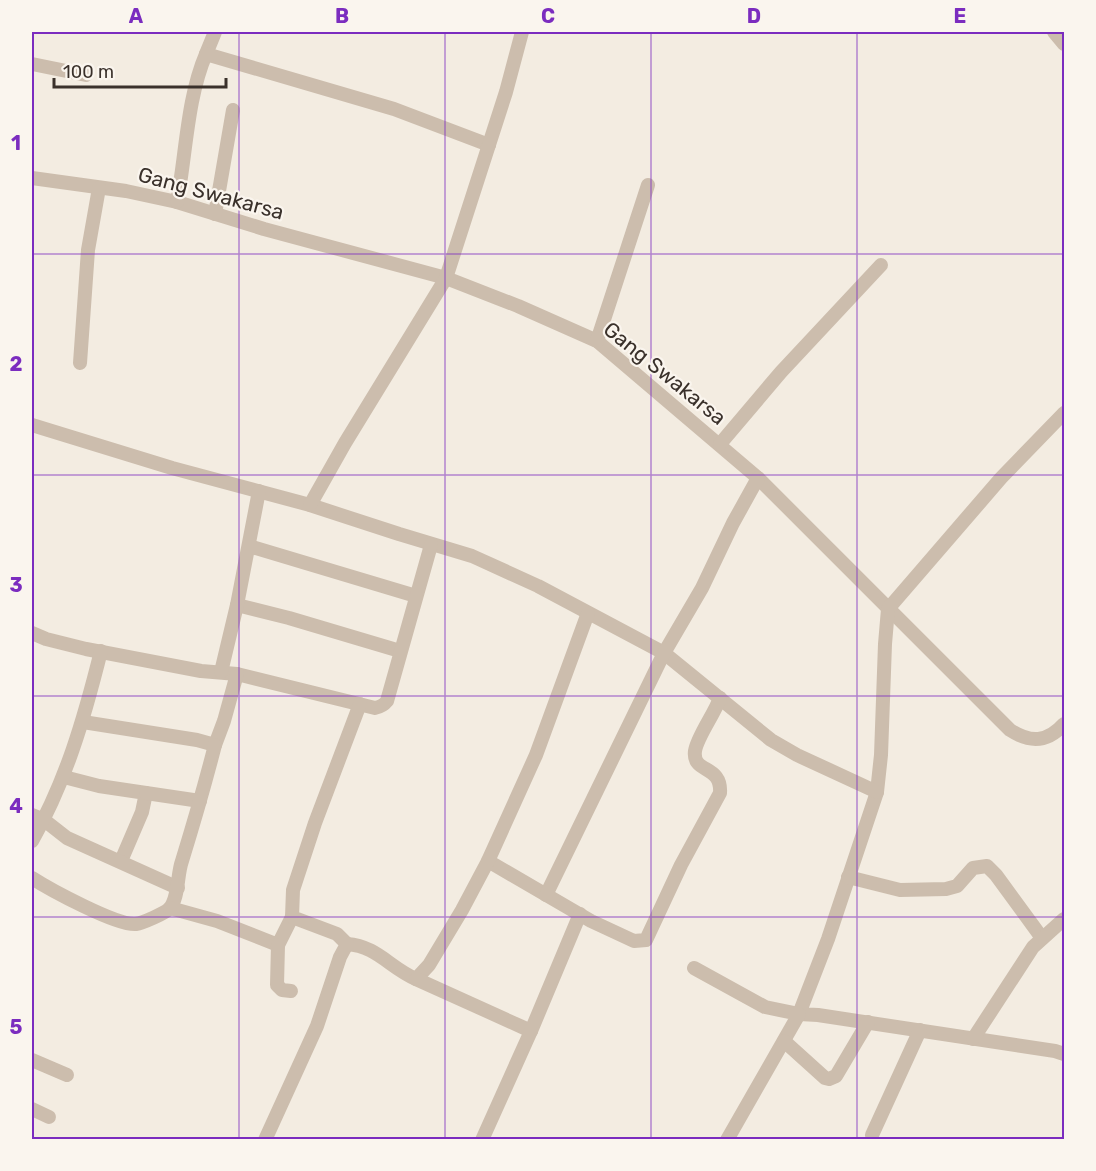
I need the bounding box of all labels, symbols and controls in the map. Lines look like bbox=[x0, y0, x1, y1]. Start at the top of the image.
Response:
text: A bbox=[129, 4, 144, 28]
text: B bbox=[335, 4, 349, 28]
text: C bbox=[541, 4, 555, 28]
text: D bbox=[747, 4, 761, 28]
text: E bbox=[954, 4, 966, 28]
scale bar bbox=[54, 51, 226, 89]
text: 100 m bbox=[63, 61, 114, 83]
text: 1 bbox=[11, 131, 21, 155]
street label: Gang Swakarsa bbox=[135, 162, 287, 224]
street label: Gang Swakarsa bbox=[599, 316, 731, 430]
text: 2 bbox=[10, 352, 23, 376]
text: 3 bbox=[9, 573, 23, 597]
text: 4 bbox=[9, 794, 23, 818]
text: 5 bbox=[10, 1015, 23, 1039]

